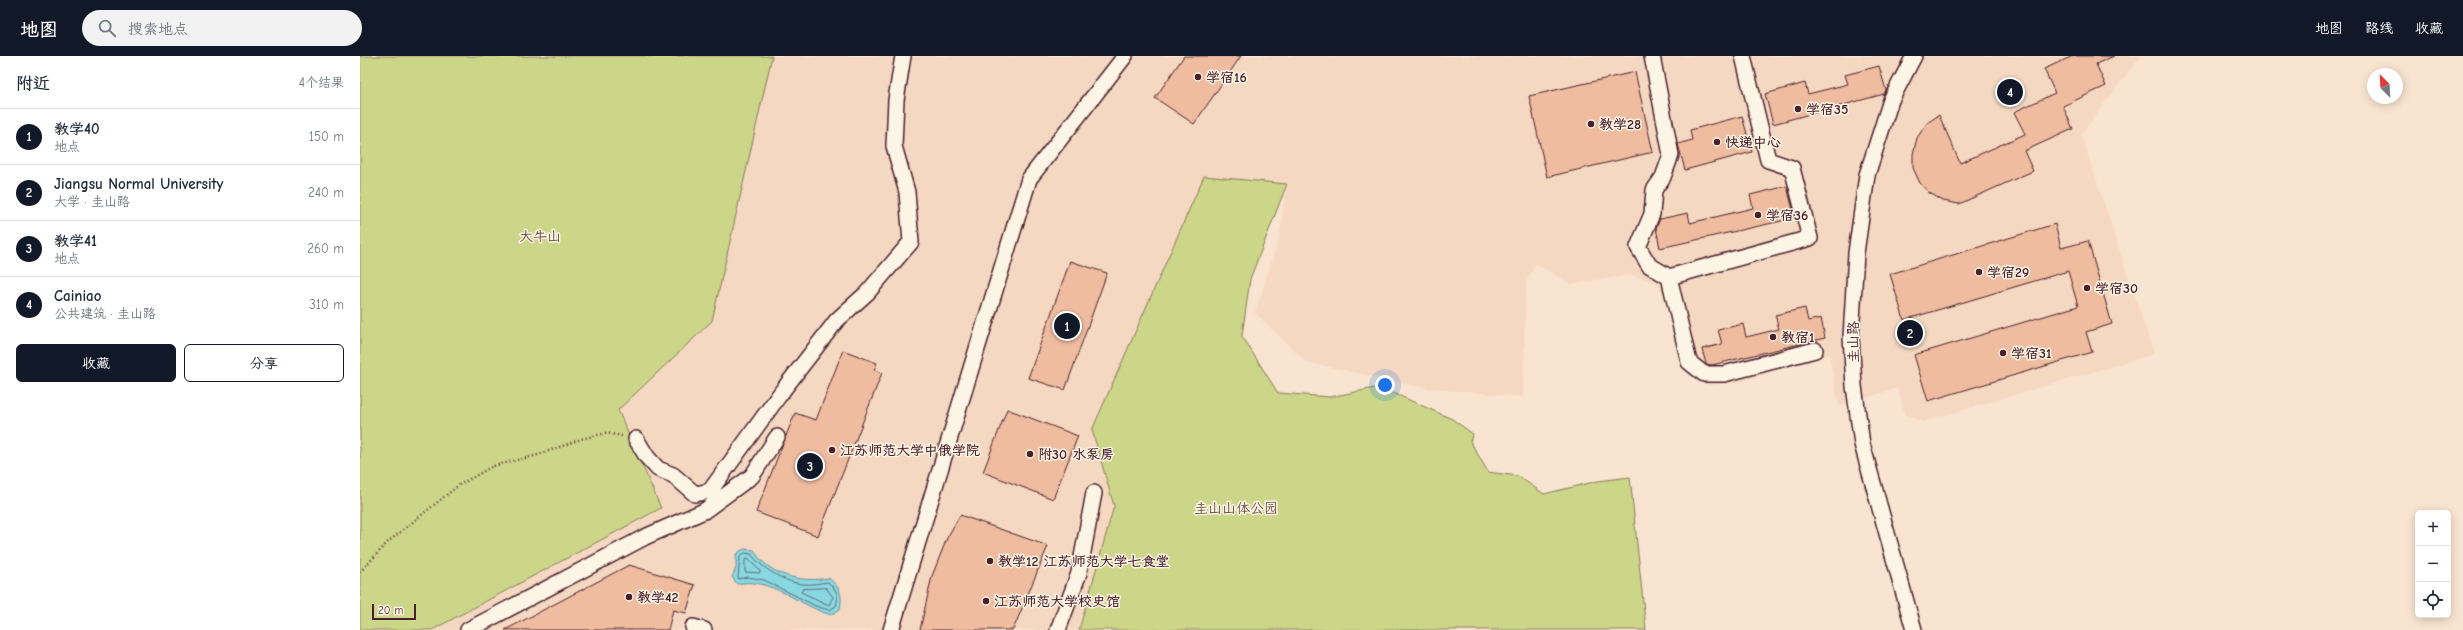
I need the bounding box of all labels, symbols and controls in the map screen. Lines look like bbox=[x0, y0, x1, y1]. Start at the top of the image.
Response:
search box bbox=[82, 10, 362, 46]
icon: search bbox=[96, 17, 118, 39]
text: 地图 bbox=[20, 19, 58, 41]
text: 搜索地点 bbox=[128, 20, 188, 38]
text: 地图 bbox=[2315, 20, 2343, 37]
text: 路线 bbox=[2365, 20, 2393, 37]
text: 收藏 bbox=[2415, 20, 2443, 37]
north arrow bbox=[2367, 68, 2403, 104]
place label: 学宿16 bbox=[1206, 69, 1247, 86]
marker: 学宿16 bbox=[1193, 72, 1203, 82]
text: 附近 bbox=[16, 74, 50, 93]
text: 4个结果 bbox=[299, 75, 344, 90]
pin: 4 bbox=[1997, 77, 2023, 107]
place label: 学宿35 bbox=[1806, 101, 1848, 118]
marker: 学宿35 bbox=[1793, 104, 1803, 114]
place label: 教学28 bbox=[1599, 116, 1641, 133]
marker: 教学28 bbox=[1586, 119, 1596, 129]
text: 教学40 bbox=[54, 120, 100, 138]
text: 1 bbox=[26, 129, 32, 144]
text: 150 m bbox=[309, 129, 344, 144]
place label: 快递中心 bbox=[1725, 134, 1781, 151]
marker: 快递中心 bbox=[1712, 137, 1722, 147]
text: 地点 bbox=[54, 139, 80, 154]
text: Jiangsu Normal University bbox=[54, 175, 223, 193]
text: 2 bbox=[26, 185, 32, 200]
text: 240 m bbox=[308, 185, 344, 200]
text: 大学 · 圭山路 bbox=[54, 194, 130, 209]
place label: 学宿36 bbox=[1766, 207, 1808, 224]
marker: 学宿36 bbox=[1753, 210, 1763, 220]
park label: 大牛山 bbox=[519, 228, 561, 245]
text: 教学41 bbox=[54, 232, 97, 250]
text: 3 bbox=[26, 241, 32, 256]
text: 260 m bbox=[307, 241, 344, 256]
text: 地点 bbox=[54, 251, 80, 266]
place label: 学宿29 bbox=[1987, 264, 2029, 281]
marker: 学宿29 bbox=[1974, 267, 1984, 277]
place label: 学宿30 bbox=[2095, 280, 2138, 297]
marker: 学宿30 bbox=[2082, 283, 2092, 293]
text: Cainiao bbox=[54, 287, 101, 305]
text: 4 bbox=[26, 297, 32, 312]
text: 310 m bbox=[309, 297, 344, 312]
text: 公共建筑 · 圭山路 bbox=[54, 306, 156, 321]
pin: 1 bbox=[1054, 311, 1080, 341]
pin: 2 bbox=[1897, 318, 1923, 348]
street label: 圭山路 bbox=[1845, 321, 1862, 363]
place label: 教宿1 bbox=[1781, 329, 1815, 346]
marker: 教宿1 bbox=[1768, 332, 1778, 342]
button: 收藏 bbox=[16, 344, 176, 382]
button: 分享 bbox=[184, 344, 344, 382]
place label: 学宿31 bbox=[2011, 345, 2051, 362]
marker: 学宿31 bbox=[1998, 348, 2008, 358]
your location bbox=[1375, 375, 1395, 395]
place label: 江苏师范大学中俄学院 bbox=[840, 442, 980, 459]
marker: 江苏师范大学中俄学院 bbox=[827, 445, 837, 455]
place label: 附30 水泵房 bbox=[1038, 446, 1114, 463]
marker: 附30 水泵房 bbox=[1025, 449, 1035, 459]
pin: 3 bbox=[797, 451, 823, 481]
park label: 圭山山体公园 bbox=[1194, 500, 1278, 517]
map controls bbox=[2415, 510, 2451, 618]
button: + bbox=[2415, 510, 2451, 546]
button: − bbox=[2415, 546, 2451, 582]
place label: 教学12 江苏师范大学七食堂 bbox=[998, 553, 1169, 570]
marker: 教学12 江苏师范大学七食堂 bbox=[985, 556, 995, 566]
button: locate bbox=[2415, 582, 2451, 618]
place label: 教学42 bbox=[637, 589, 679, 606]
marker: 教学42 bbox=[624, 592, 634, 602]
place label: 江苏师范大学校史馆 bbox=[994, 593, 1120, 610]
marker: 江苏师范大学校史馆 bbox=[981, 596, 991, 606]
scale bar bbox=[372, 602, 416, 621]
text: 20 m bbox=[378, 604, 403, 617]

